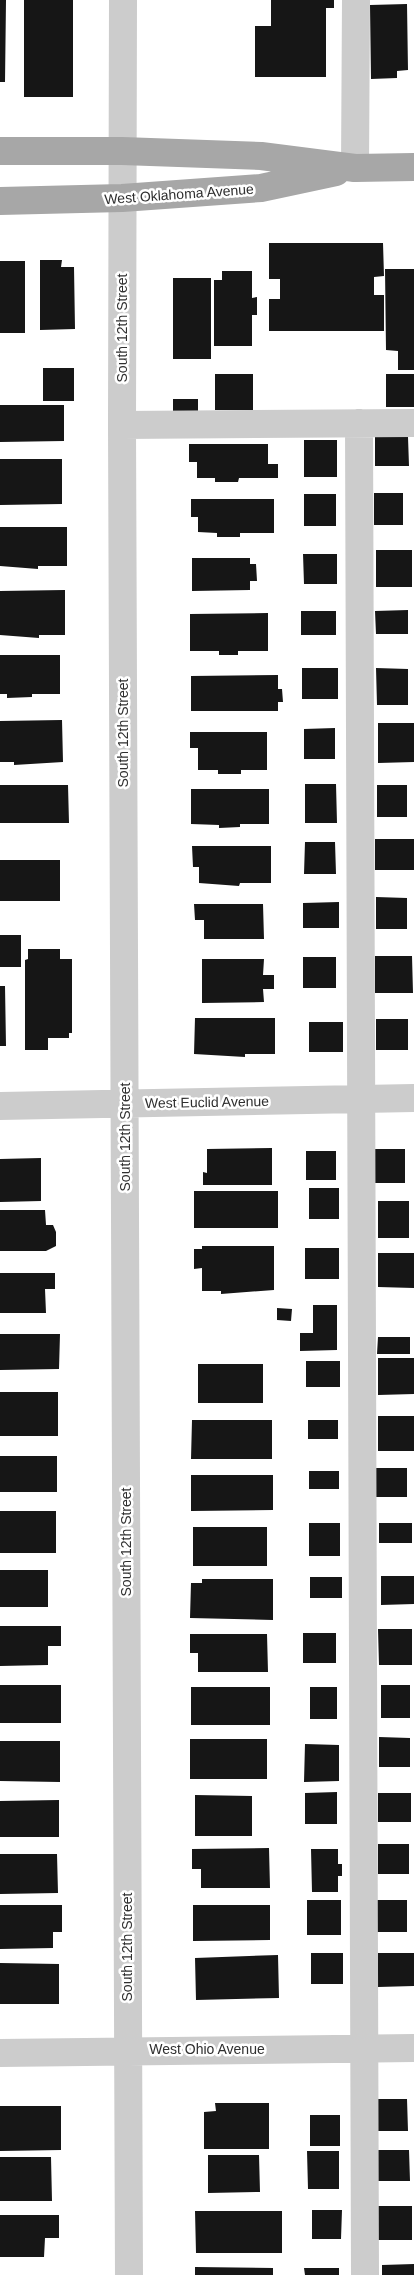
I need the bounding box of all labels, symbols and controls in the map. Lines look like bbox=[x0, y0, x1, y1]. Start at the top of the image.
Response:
street label: West Oklahoma Avenue bbox=[104, 181, 254, 207]
street label: South 12th Street bbox=[114, 273, 130, 382]
street label: South 12th Street bbox=[115, 678, 131, 787]
street label: South 12th Street bbox=[117, 1082, 133, 1191]
street label: West Euclid Avenue bbox=[145, 1093, 269, 1111]
street label: South 12th Street bbox=[118, 1487, 134, 1596]
street label: South 12th Street bbox=[119, 1892, 135, 2001]
street label: West Ohio Avenue bbox=[149, 2041, 265, 2057]

